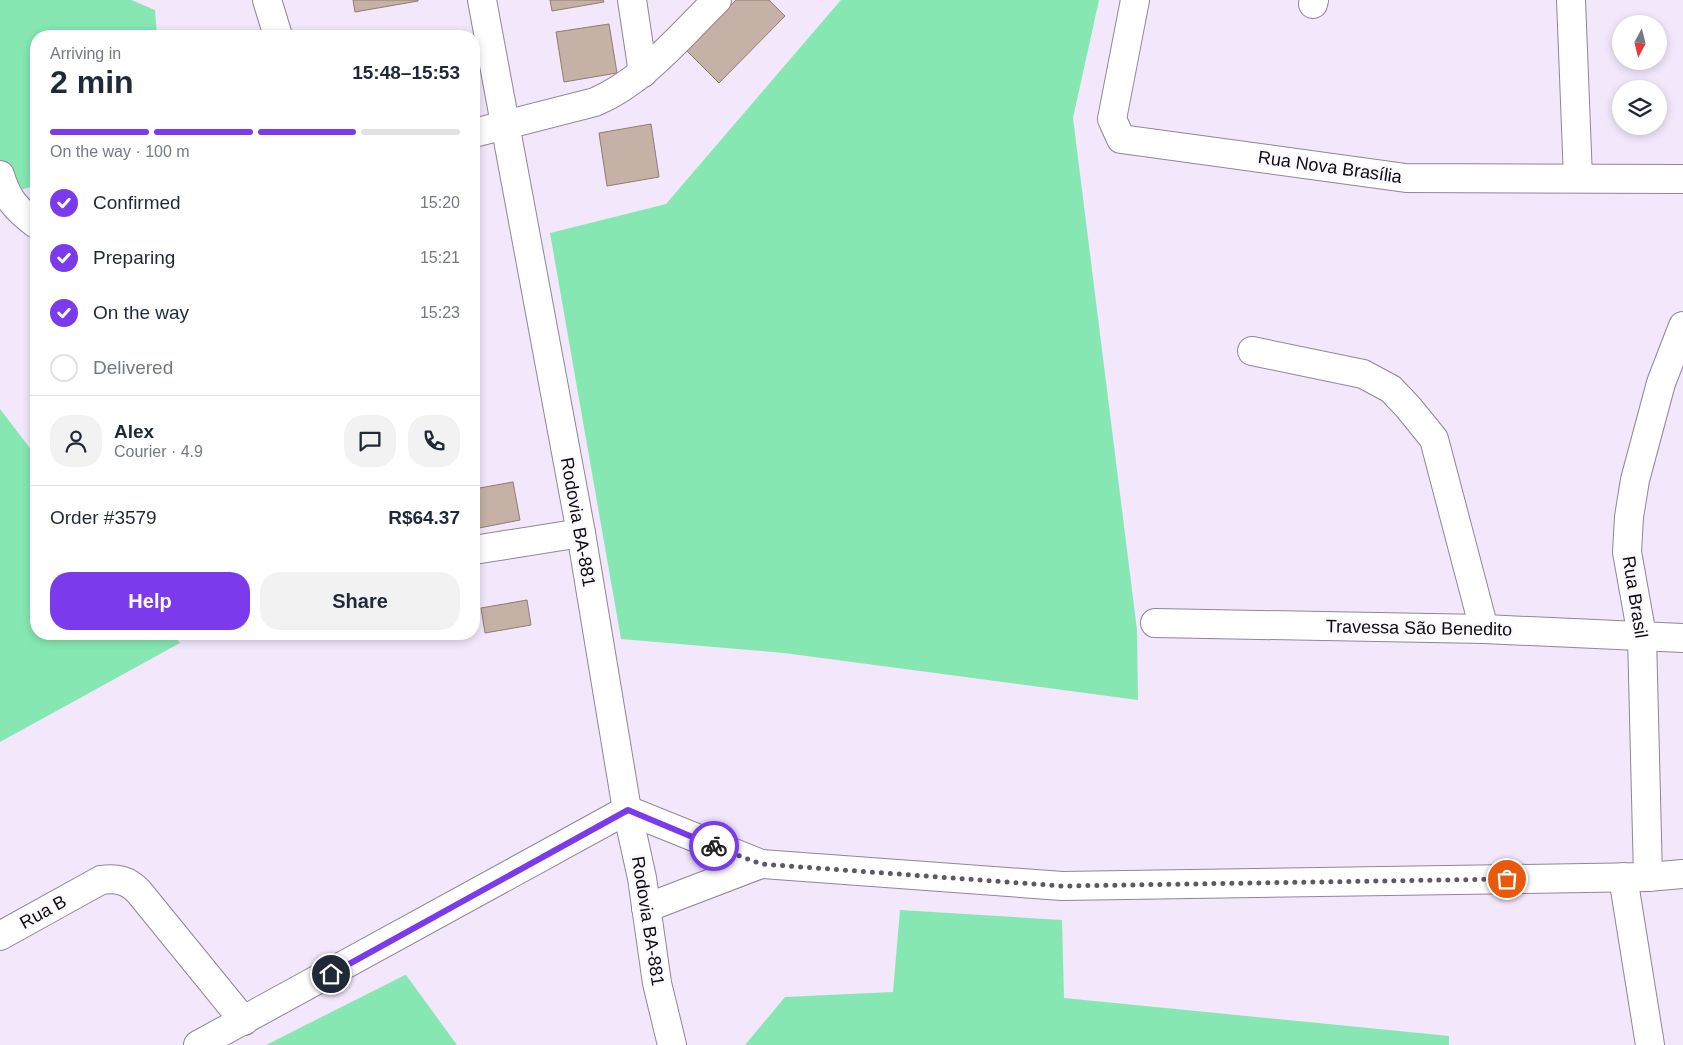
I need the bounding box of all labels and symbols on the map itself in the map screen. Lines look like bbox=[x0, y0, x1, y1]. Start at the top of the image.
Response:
north arrow bbox=[1612, 15, 1668, 70]
street label: Rua Nova Brasília bbox=[1257, 147, 1404, 187]
street label: Rodovia BA-881 bbox=[557, 456, 599, 588]
street label: Rua Brasil bbox=[1619, 554, 1651, 640]
street label: Travessa São Benedito bbox=[1326, 616, 1512, 640]
courier bbox=[689, 821, 739, 871]
street label: Rodovia BA-881 bbox=[628, 855, 668, 987]
pin bbox=[1486, 858, 1528, 900]
street label: Rua B bbox=[16, 891, 70, 933]
pin bbox=[310, 953, 352, 995]

